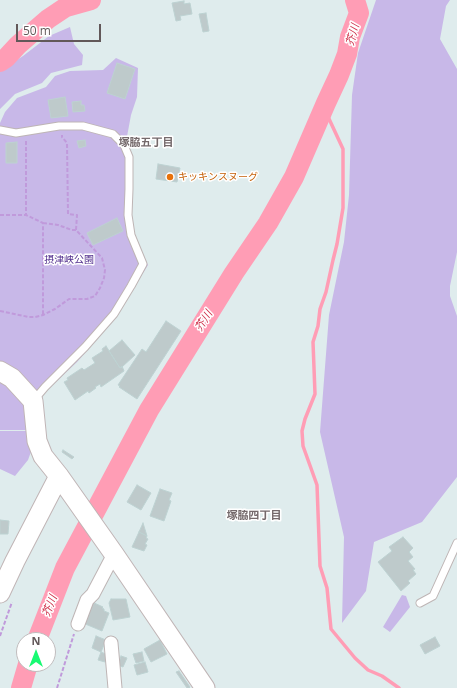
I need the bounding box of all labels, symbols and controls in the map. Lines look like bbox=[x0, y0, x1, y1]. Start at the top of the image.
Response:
scale bar bbox=[18, 16, 103, 42]
text: 50 m bbox=[23, 22, 51, 39]
water label: 芥川 bbox=[344, 23, 362, 47]
district label: 塚脇五丁目 bbox=[119, 136, 173, 150]
place label: キッキンスヌーグ bbox=[178, 171, 258, 183]
marker: キッキンスヌーグ bbox=[165, 172, 175, 182]
park label: 摂津峡公園 bbox=[44, 254, 94, 266]
water label: 芥川 bbox=[193, 308, 215, 334]
district label: 塚脇四丁目 bbox=[227, 509, 281, 523]
water label: 芥川 bbox=[40, 593, 60, 619]
north arrow bbox=[16, 632, 56, 672]
text: N bbox=[32, 633, 40, 648]

